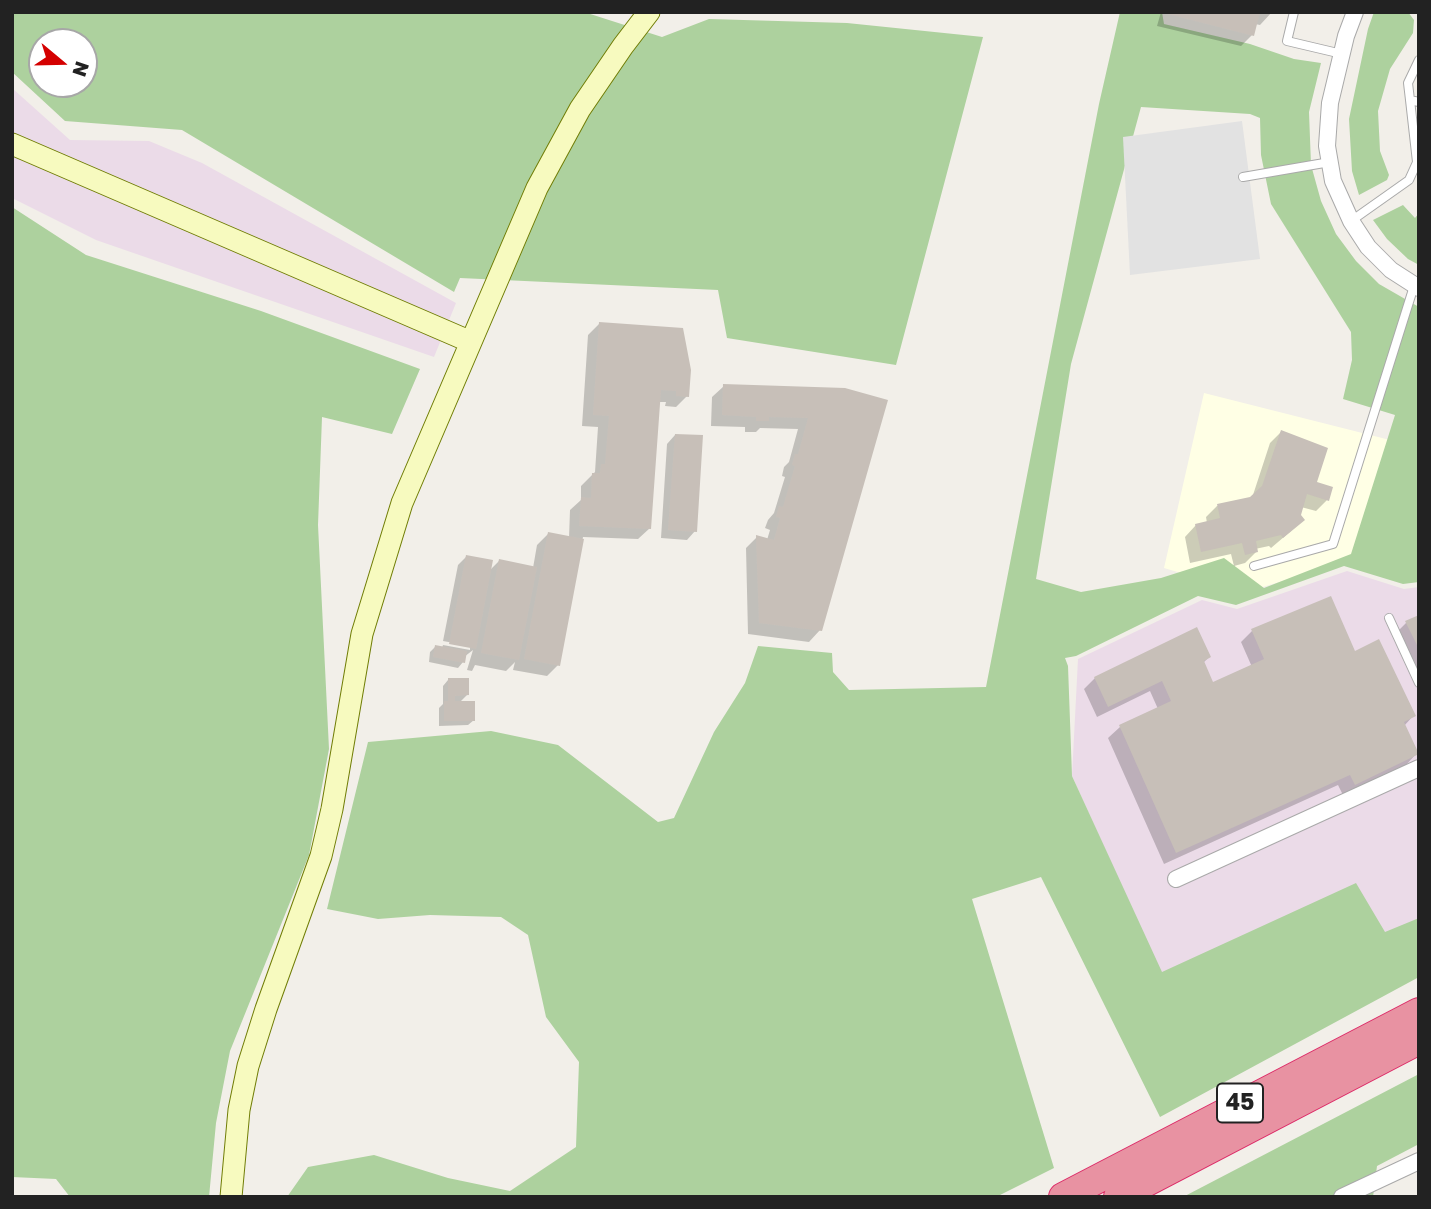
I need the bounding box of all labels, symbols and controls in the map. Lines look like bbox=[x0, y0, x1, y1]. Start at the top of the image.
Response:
north arrow bbox=[28, 28, 98, 98]
text: N bbox=[68, 59, 95, 80]
road number: 45 bbox=[1217, 1084, 1263, 1122]

